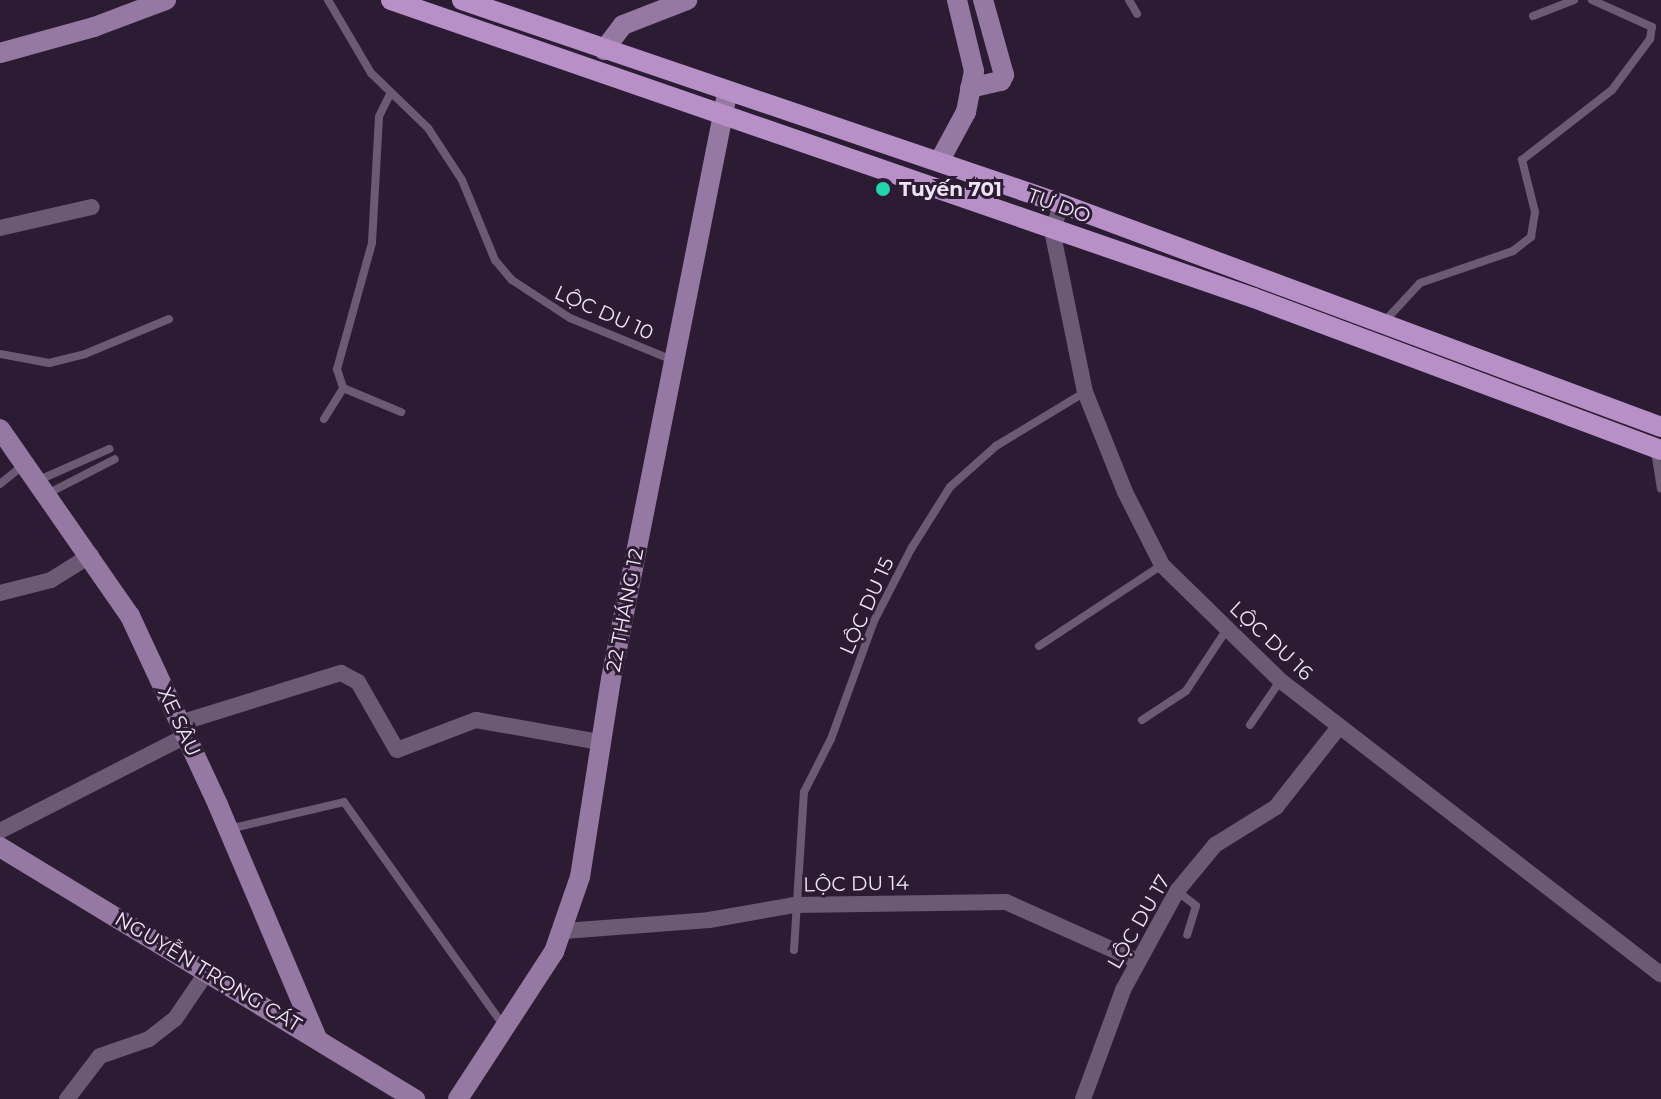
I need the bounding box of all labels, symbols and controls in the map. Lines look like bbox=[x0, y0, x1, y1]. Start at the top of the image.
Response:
place label: Tuyến 701 bbox=[899, 177, 1002, 201]
marker: Tuyến 701 bbox=[874, 180, 892, 198]
street label: TỰ DO bbox=[1024, 183, 1094, 229]
street label: LỘC DU 10 bbox=[551, 281, 657, 345]
street label: 22 THÁNG 12 bbox=[601, 546, 649, 674]
street label: LỘC DU 15 bbox=[835, 554, 899, 658]
street label: LỘC DU 16 bbox=[1225, 597, 1317, 685]
street label: XE SÂU bbox=[153, 684, 205, 760]
street label: LỘC DU 14 bbox=[803, 871, 909, 897]
street label: LỘC DU 17 bbox=[1103, 871, 1175, 973]
street label: NGUYỄN TRỌNG CÁT bbox=[110, 907, 306, 1037]

